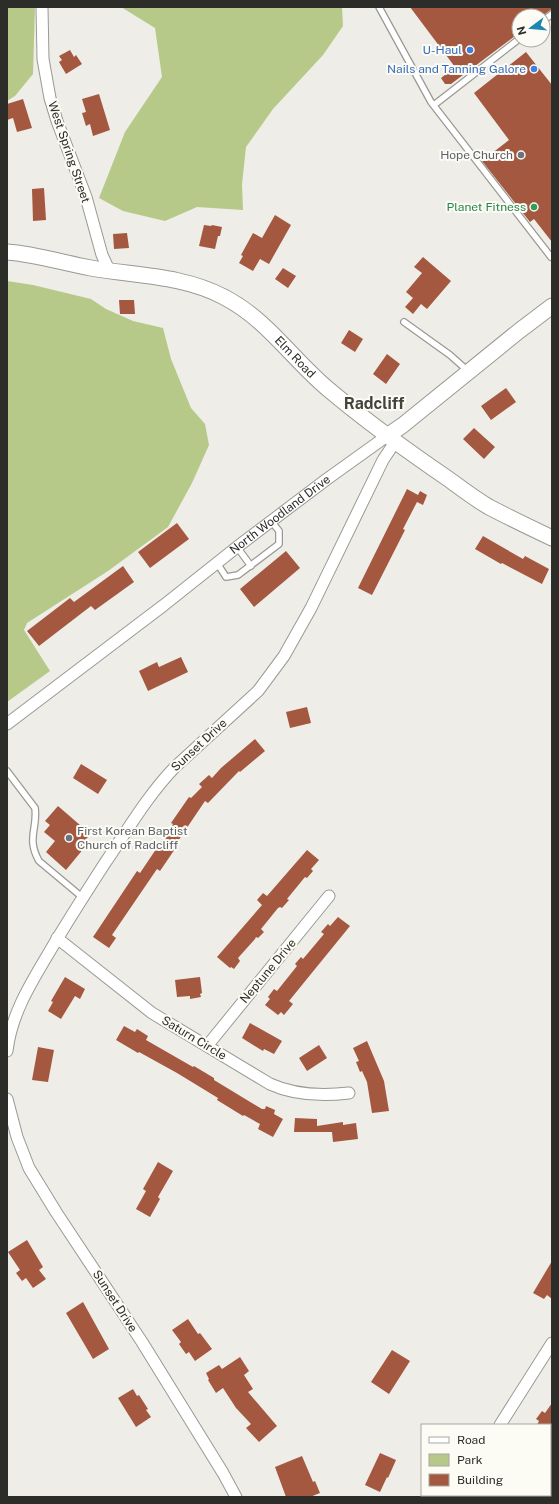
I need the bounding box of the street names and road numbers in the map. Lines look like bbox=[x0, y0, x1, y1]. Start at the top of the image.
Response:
street label: West Spring Street bbox=[45, 99, 93, 205]
street label: Elm Road bbox=[272, 333, 318, 381]
street label: North Woodland Drive bbox=[227, 472, 333, 557]
street label: Sunset Drive bbox=[168, 716, 230, 774]
street label: Neptune Drive bbox=[237, 936, 299, 1006]
street label: Saturn Circle bbox=[159, 1013, 229, 1063]
street label: Sunset Drive bbox=[90, 1267, 140, 1335]

